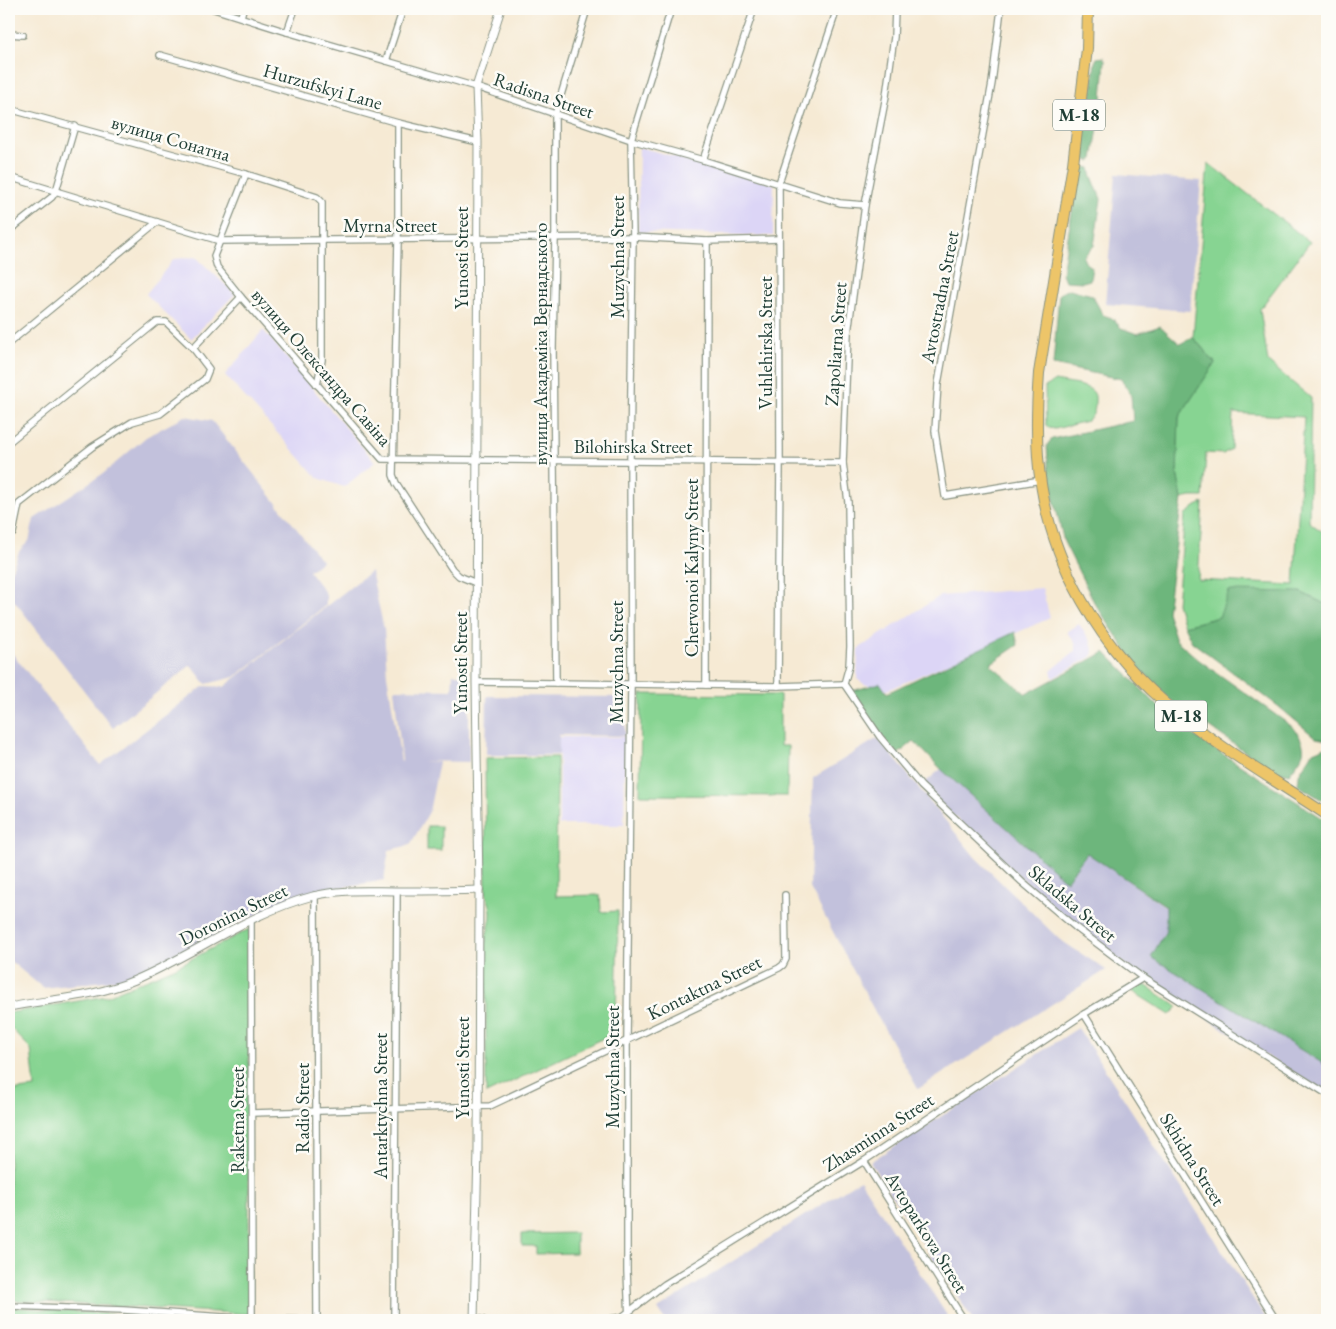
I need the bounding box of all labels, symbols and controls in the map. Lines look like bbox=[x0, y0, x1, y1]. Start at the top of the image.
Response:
street label: Hurzufskyi Lane bbox=[260, 58, 385, 115]
street label: Radisna Street bbox=[490, 67, 597, 124]
road number: М-18 bbox=[1053, 100, 1105, 130]
street label: вулиця Сонатна bbox=[109, 110, 234, 167]
street label: Muzychna Street bbox=[605, 196, 630, 318]
street label: Yunosti Street bbox=[449, 207, 474, 309]
street label: Myrna Street bbox=[343, 213, 437, 238]
street label: вулиця Академіка Вернадського bbox=[528, 223, 553, 465]
street label: Avtostradna Street bbox=[914, 229, 965, 366]
street label: Vuhlehirska Street bbox=[753, 276, 778, 410]
street label: Zapoliarna Street bbox=[819, 281, 852, 407]
street label: вулиця Олександра Савіна bbox=[246, 283, 398, 452]
street label: Bilohirska Street bbox=[574, 434, 692, 459]
street label: Chervonoi Kalyny Street bbox=[679, 479, 704, 657]
street label: Muzychna Street bbox=[604, 601, 629, 723]
street label: Yunosti Street bbox=[448, 612, 473, 714]
road number: М-18 bbox=[1155, 700, 1207, 731]
street label: Skladska Street bbox=[1023, 859, 1122, 948]
street label: Doronina Street bbox=[175, 877, 291, 951]
street label: Kontaktna Street bbox=[643, 949, 765, 1026]
street label: Muzychna Street bbox=[600, 1006, 625, 1128]
street label: Yunosti Street bbox=[450, 1017, 475, 1119]
street label: Antarktychna Street bbox=[368, 1033, 393, 1180]
street label: Radio Street bbox=[290, 1063, 315, 1153]
street label: Raketna Street bbox=[225, 1067, 250, 1173]
street label: Zhasminna Street bbox=[818, 1087, 939, 1178]
street label: Skhidna Street bbox=[1154, 1108, 1231, 1210]
street label: Avtoparkova Street bbox=[879, 1166, 974, 1297]

